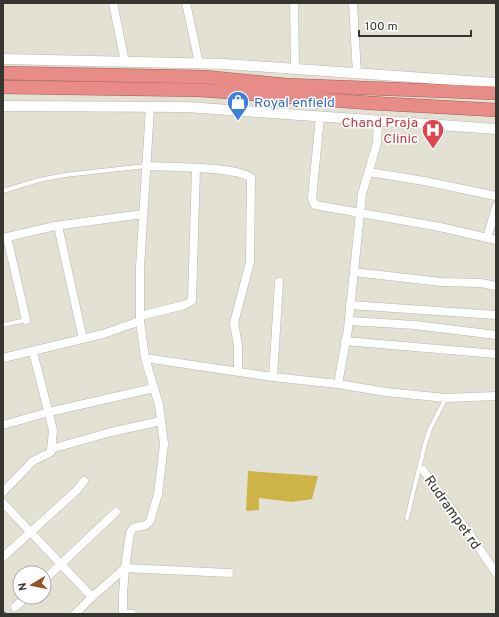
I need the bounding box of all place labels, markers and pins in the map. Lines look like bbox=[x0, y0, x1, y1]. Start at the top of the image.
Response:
shop icon: Royal enfield bbox=[225, 89, 251, 122]
place label: Royal enfield bbox=[254, 95, 335, 112]
place label: Chand Praja Clinic bbox=[342, 115, 418, 148]
hospital icon: Chand Praja Clinic bbox=[420, 117, 446, 150]

